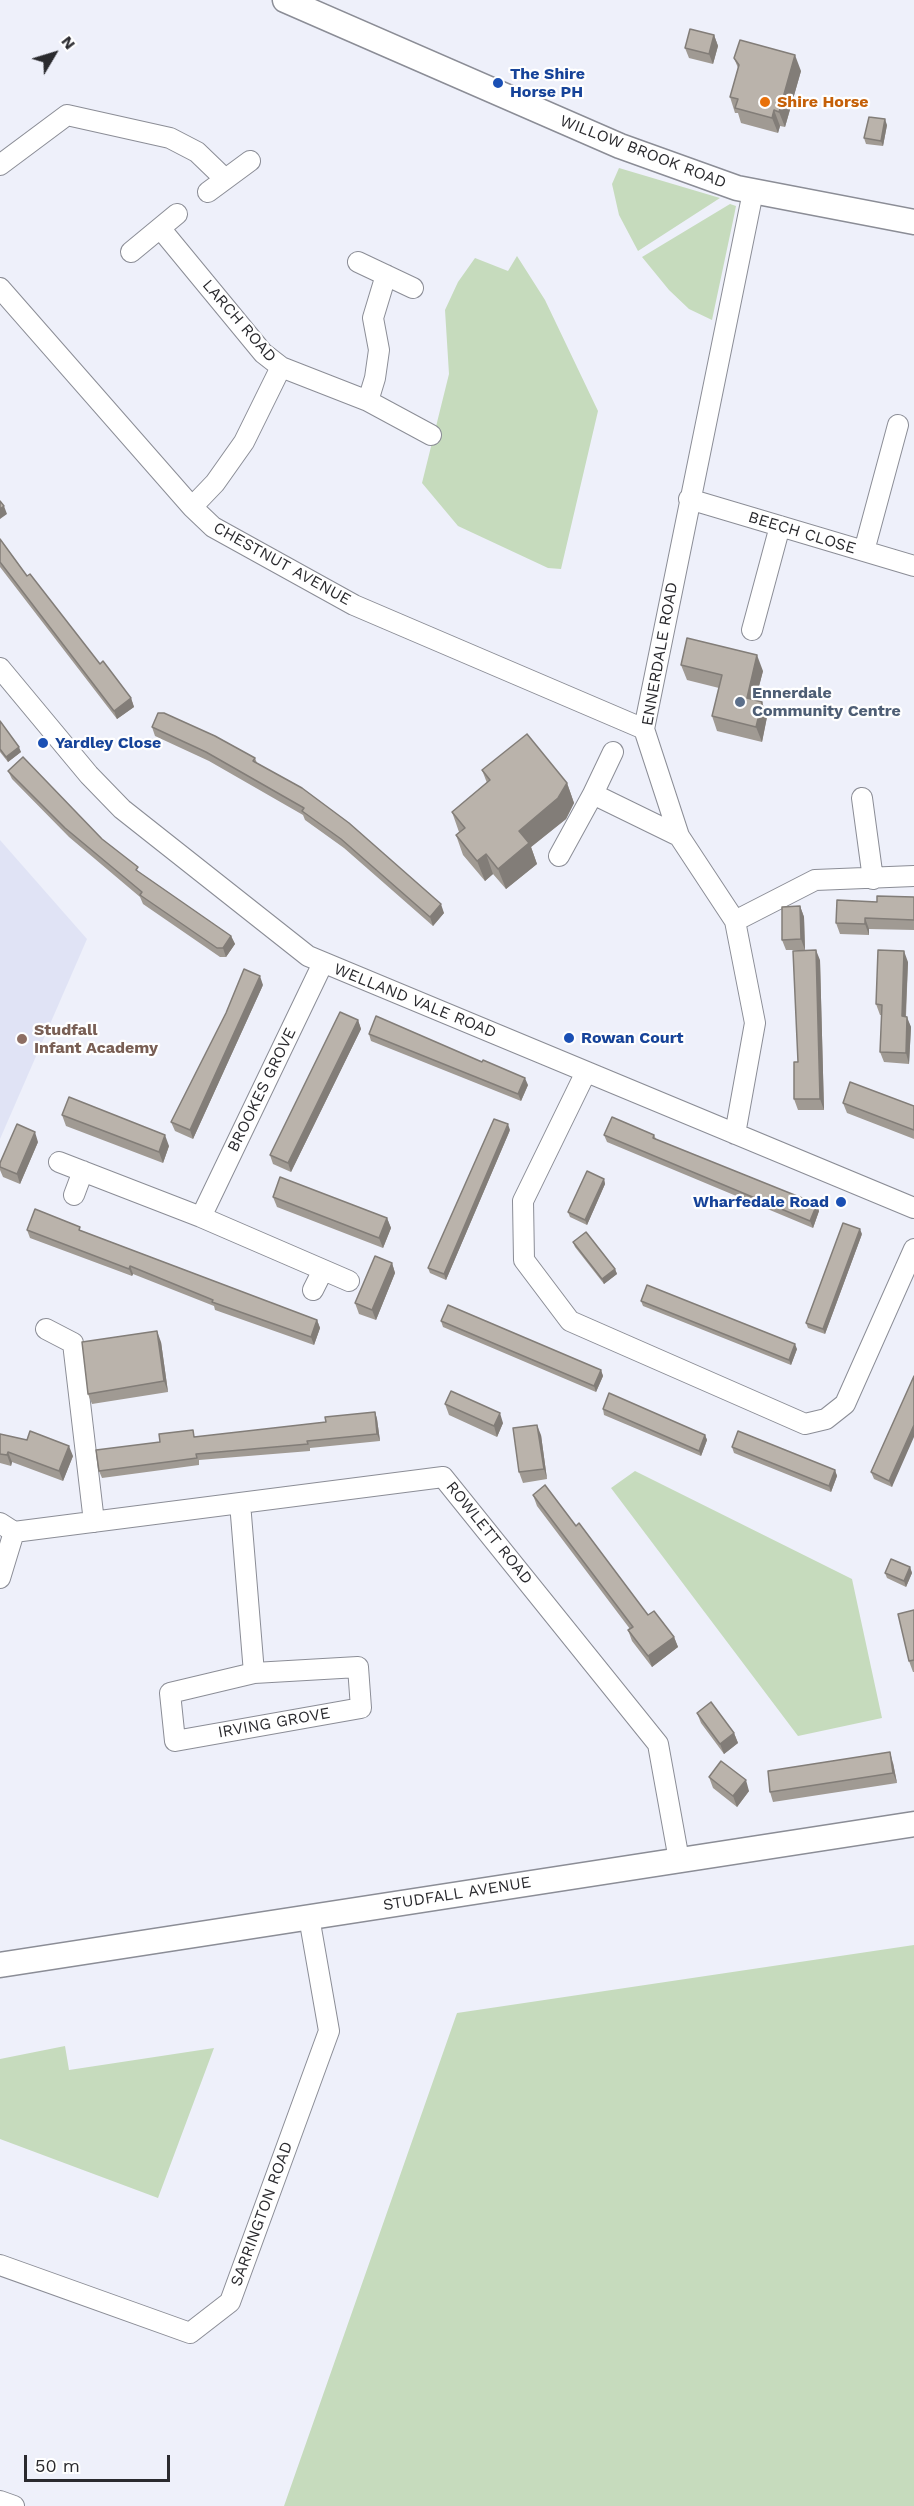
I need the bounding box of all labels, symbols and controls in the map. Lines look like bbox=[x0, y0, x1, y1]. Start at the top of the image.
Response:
north arrow bbox=[24, 24, 84, 84]
text: N bbox=[57, 32, 80, 53]
place label: The Shire Horse PH bbox=[510, 64, 585, 102]
marker: The Shire Horse PH bbox=[491, 76, 505, 90]
place label: Shire Horse bbox=[777, 92, 868, 112]
marker: Shire Horse bbox=[758, 95, 772, 109]
street label: WILLOW BROOK ROAD bbox=[557, 111, 729, 193]
street label: LARCH ROAD bbox=[198, 276, 280, 366]
street label: BEECH CLOSE bbox=[746, 508, 858, 558]
street label: CHESTNUT AVENUE bbox=[210, 518, 354, 610]
street label: ENNERDALE ROAD bbox=[638, 581, 682, 727]
place label: Ennerdale Community Centre bbox=[752, 683, 901, 721]
marker: Ennerdale Community Centre bbox=[733, 695, 747, 709]
place label: Yardley Close bbox=[55, 733, 161, 753]
marker: Yardley Close bbox=[36, 736, 50, 750]
street label: WELLAND VALE ROAD bbox=[331, 960, 499, 1042]
place label: Studfall Infant Academy bbox=[34, 1020, 158, 1058]
street label: BROOKES GROVE bbox=[224, 1025, 300, 1155]
place label: Rowan Court bbox=[581, 1028, 683, 1048]
marker: Rowan Court bbox=[562, 1031, 576, 1045]
marker: Studfall Infant Academy bbox=[15, 1032, 29, 1046]
place label: Wharfedale Road bbox=[693, 1192, 829, 1212]
marker: Wharfedale Road bbox=[834, 1195, 848, 1209]
street label: ROWLETT ROAD bbox=[442, 1478, 536, 1588]
street label: IRVING GROVE bbox=[216, 1704, 332, 1742]
street label: STUDFALL AVENUE bbox=[382, 1873, 532, 1915]
street label: SARRINGTON ROAD bbox=[227, 2139, 297, 2289]
scale bar bbox=[27, 2443, 172, 2481]
text: 50 m bbox=[35, 2455, 80, 2476]

